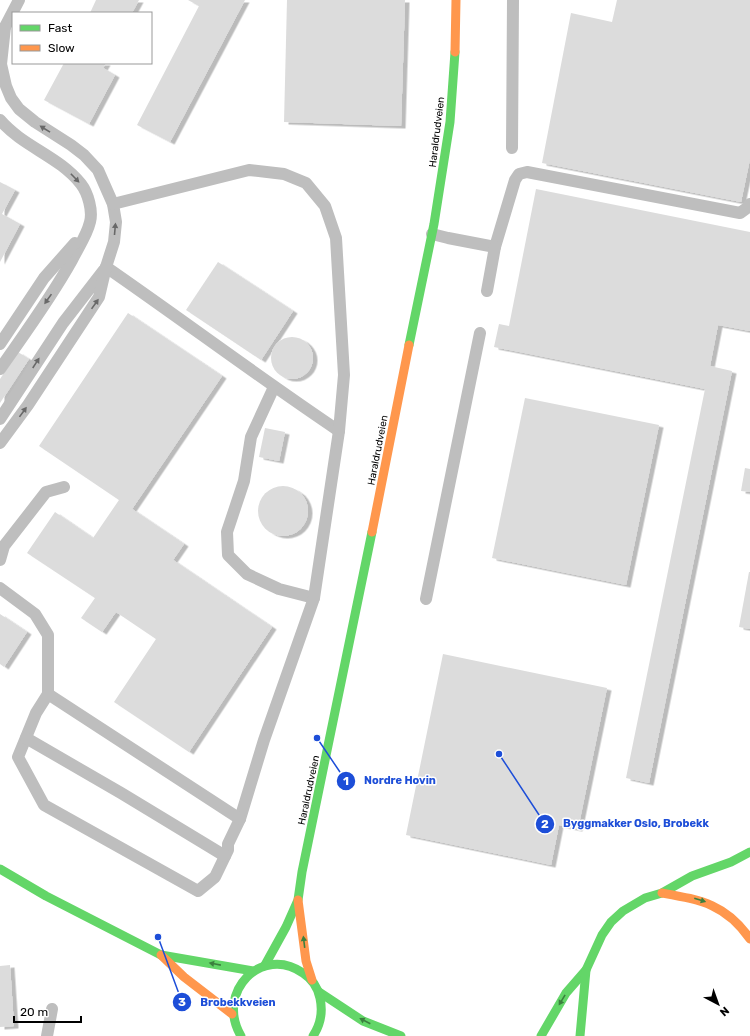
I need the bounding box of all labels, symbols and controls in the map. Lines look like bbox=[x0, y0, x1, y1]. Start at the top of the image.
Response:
legend bbox=[12, 12, 152, 64]
text: Fast bbox=[48, 21, 72, 35]
text: Slow bbox=[48, 41, 75, 55]
street label: Haraldrudveien bbox=[427, 96, 447, 168]
one-way arrow bbox=[40, 125, 50, 133]
one-way arrow bbox=[70, 173, 80, 183]
one-way arrow bbox=[111, 223, 118, 235]
one-way arrow bbox=[44, 294, 52, 304]
one-way arrow bbox=[91, 298, 99, 309]
one-way arrow bbox=[33, 357, 40, 369]
one-way arrow bbox=[19, 407, 27, 417]
street label: Haraldrudveien bbox=[365, 414, 391, 486]
street label: Haraldrudveien bbox=[296, 754, 322, 826]
callout: Nordre Hovin bbox=[336, 769, 444, 792]
text: 1 bbox=[343, 774, 349, 788]
text: Nordre Hovin bbox=[364, 774, 436, 787]
callout: Byggmakker Oslo, Brobekk bbox=[535, 812, 717, 835]
text: 2 bbox=[541, 817, 549, 831]
text: Byggmakker Oslo, Brobekk bbox=[563, 817, 709, 830]
one-way arrow bbox=[694, 897, 706, 903]
one-way arrow bbox=[300, 936, 307, 948]
one-way arrow bbox=[209, 961, 221, 967]
north arrow bbox=[698, 984, 738, 1024]
callout: Brobekkveien bbox=[172, 991, 283, 1014]
one-way arrow bbox=[558, 994, 565, 1006]
text: 3 bbox=[178, 995, 186, 1009]
text: Brobekkveien bbox=[200, 996, 276, 1009]
scale bar bbox=[14, 998, 81, 1024]
text: N bbox=[717, 1004, 731, 1019]
text: 20 m bbox=[20, 1005, 48, 1019]
one-way arrow bbox=[359, 1018, 370, 1024]

